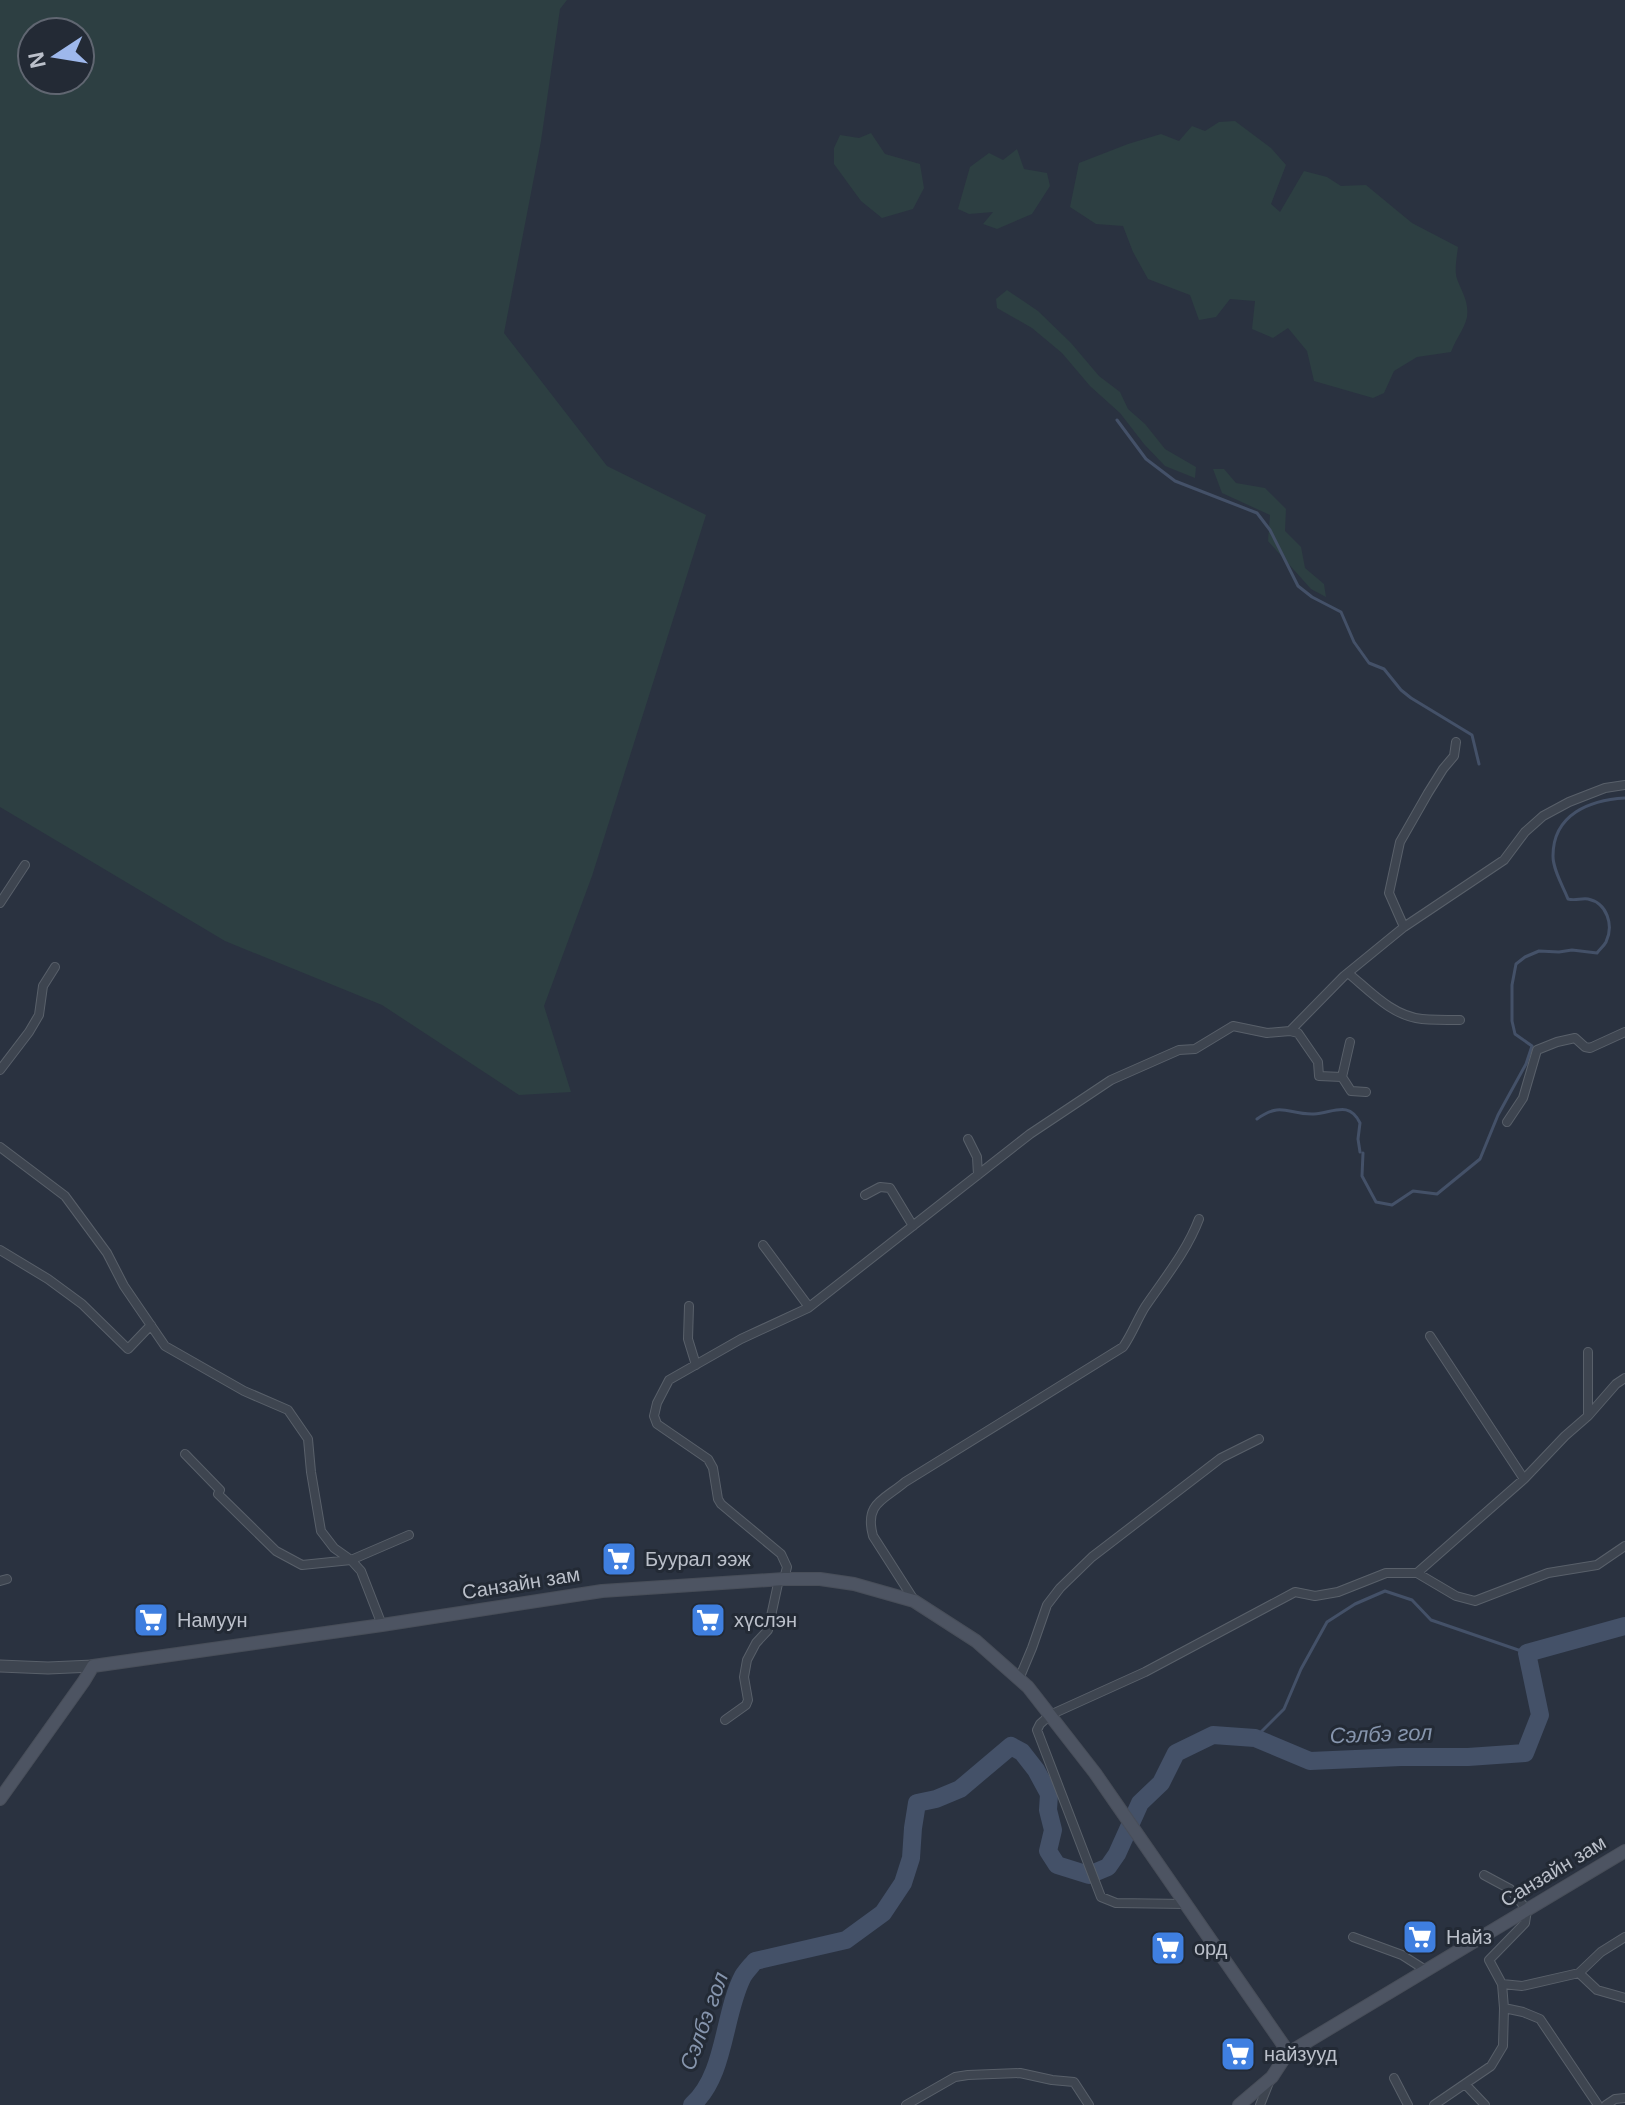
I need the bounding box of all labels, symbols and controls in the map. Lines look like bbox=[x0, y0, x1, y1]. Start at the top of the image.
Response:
north arrow bbox=[16, 16, 96, 96]
text: N bbox=[23, 50, 51, 70]
supermarket icon: Буурал ээж bbox=[600, 1540, 638, 1578]
place label: Буурал ээж bbox=[645, 1548, 751, 1570]
street label: Санзайн зам bbox=[461, 1563, 581, 1603]
supermarket icon: Намуун bbox=[132, 1601, 170, 1639]
supermarket icon: хүслэн bbox=[689, 1601, 727, 1639]
place label: Намуун bbox=[177, 1609, 248, 1631]
place label: хүслэн bbox=[734, 1609, 797, 1631]
water label: Сэлбэ гол bbox=[1329, 1720, 1433, 1748]
street label: Санзайн зам bbox=[1496, 1831, 1610, 1911]
supermarket icon: Найз bbox=[1401, 1918, 1439, 1956]
place label: Найз bbox=[1446, 1926, 1492, 1948]
supermarket icon: орд bbox=[1149, 1929, 1187, 1967]
place label: орд bbox=[1194, 1937, 1228, 1959]
water label: Сэлбэ гол bbox=[675, 1968, 733, 2074]
supermarket icon: найзууд bbox=[1219, 2035, 1257, 2073]
place label: найзууд bbox=[1264, 2043, 1338, 2065]

